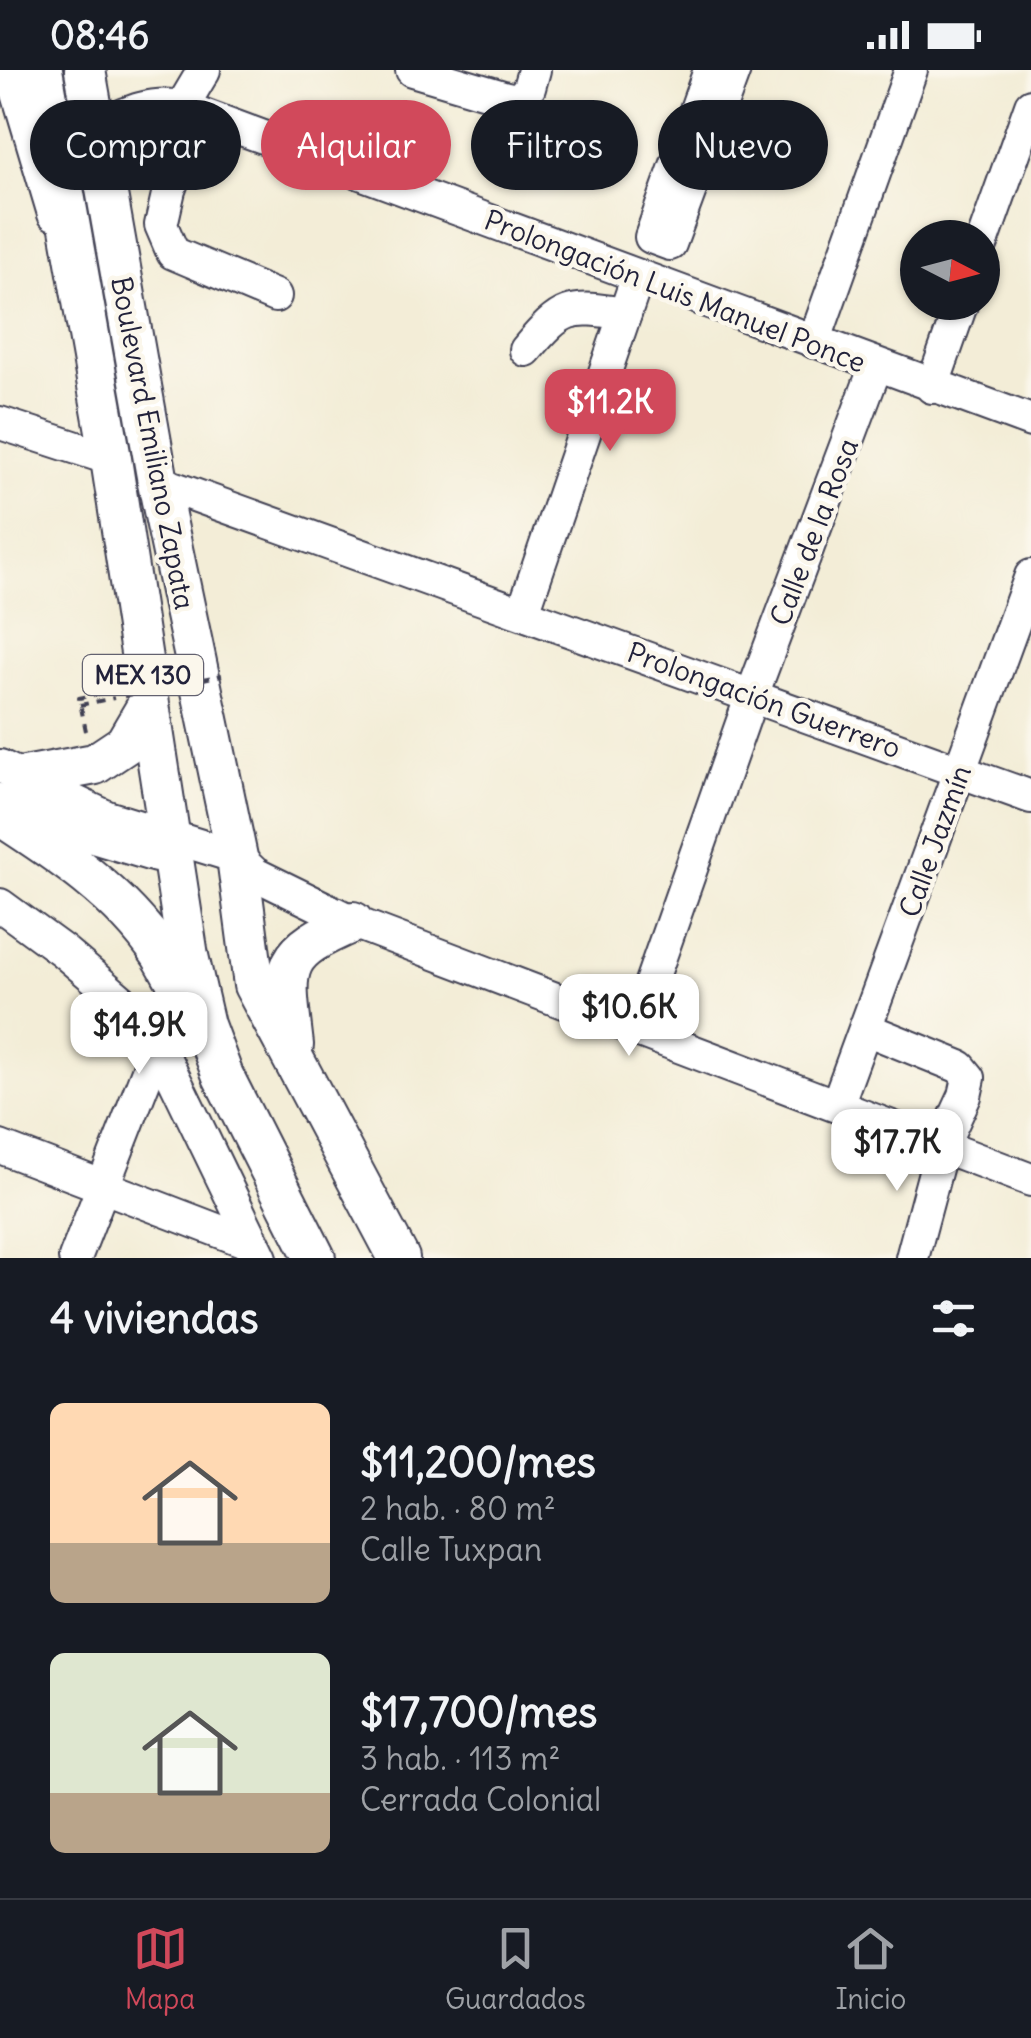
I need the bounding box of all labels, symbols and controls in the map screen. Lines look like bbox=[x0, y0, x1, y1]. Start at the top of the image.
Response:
text: 08:46 bbox=[50, 12, 149, 59]
chip: Comprar bbox=[30, 100, 241, 190]
chip: Alquilar bbox=[261, 100, 451, 190]
chip: Filtros bbox=[471, 100, 638, 190]
chip: Nuevo bbox=[658, 100, 828, 190]
street label: Prolongación Luis Manuel Ponce bbox=[479, 202, 871, 380]
north arrow bbox=[900, 220, 1000, 320]
map controls bbox=[900, 220, 1000, 320]
street label: Boulevard Emiliano Zapata bbox=[103, 273, 203, 613]
pin: $11.2K bbox=[529, 369, 691, 454]
text: $11.2K bbox=[567, 381, 653, 422]
street label: Calle de la Rosa bbox=[762, 433, 866, 631]
street label: Prolongación Guerrero bbox=[622, 634, 906, 766]
road number: MEX 130 bbox=[83, 655, 203, 695]
street label: Calle Jazmín bbox=[891, 760, 979, 922]
pin: $10.6K bbox=[548, 974, 710, 1059]
text: $10.6K bbox=[581, 986, 677, 1027]
pin: $14.9K bbox=[58, 992, 220, 1077]
text: $14.9K bbox=[92, 1004, 186, 1045]
pin: $17.7K bbox=[816, 1109, 978, 1194]
text: $17.7K bbox=[853, 1121, 941, 1162]
icon: filters bbox=[926, 1291, 981, 1346]
text: 4 viviendas bbox=[50, 1292, 259, 1344]
text: $11,200/mes bbox=[360, 1436, 596, 1488]
icon: home bbox=[130, 1443, 250, 1563]
text: 2 hab. · 80 m² bbox=[360, 1488, 556, 1529]
text: Calle Tuxpan bbox=[360, 1529, 542, 1570]
text: $17,700/mes bbox=[360, 1686, 597, 1738]
icon: home bbox=[130, 1693, 250, 1813]
text: 3 hab. · 113 m² bbox=[360, 1738, 560, 1779]
text: Cerrada Colonial bbox=[360, 1779, 601, 1820]
tab: Mapa bbox=[125, 1921, 195, 2017]
tab: Guardados bbox=[445, 1921, 586, 2017]
tab: Inicio bbox=[835, 1921, 906, 2017]

